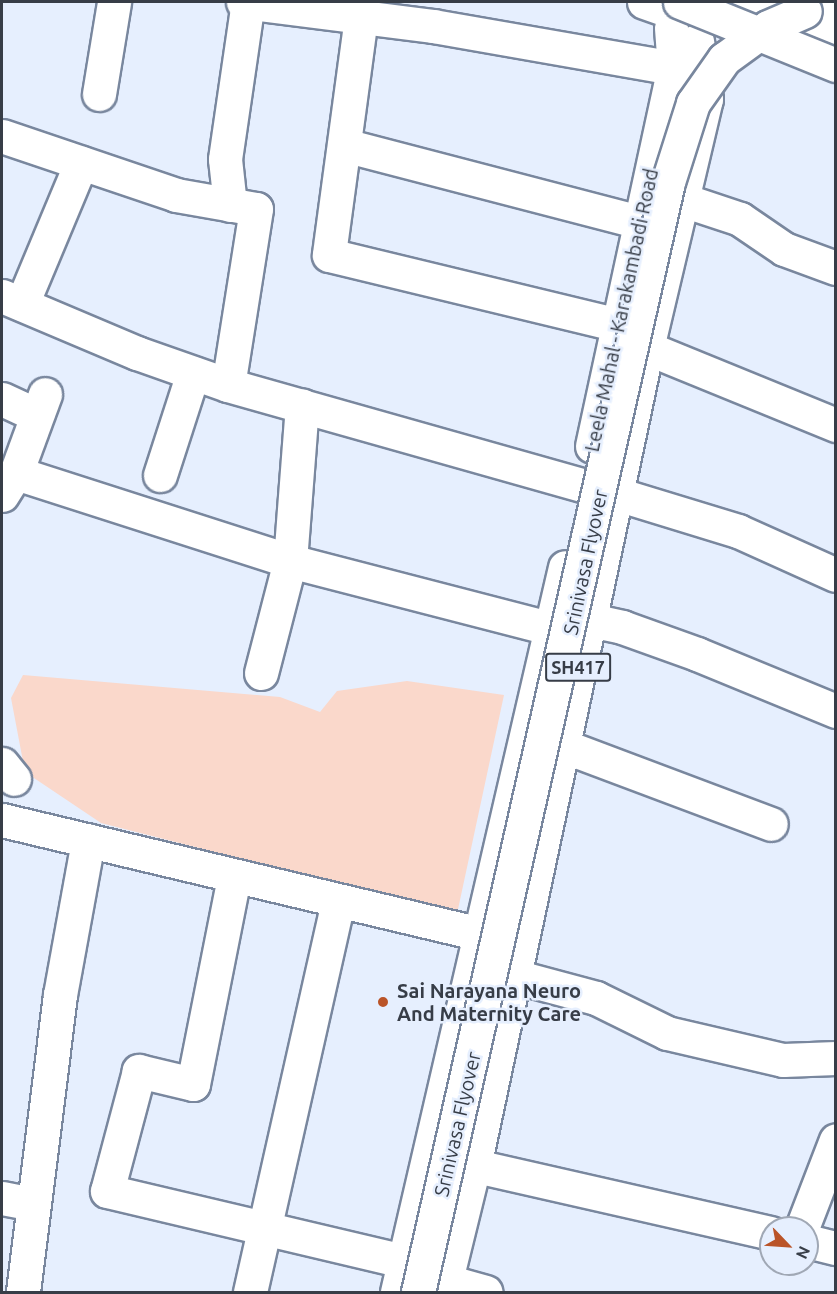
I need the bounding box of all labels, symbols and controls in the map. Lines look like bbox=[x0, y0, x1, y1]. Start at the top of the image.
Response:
street label: Leela Mahal - Karakambadi Road bbox=[579, 166, 663, 454]
street label: Srinivasa Flyover bbox=[558, 487, 612, 637]
road number: SH417 bbox=[545, 652, 611, 682]
place label: Sai Narayana Neuro And Maternity Care bbox=[397, 978, 581, 1025]
marker: Sai Narayana Neuro And Maternity Care bbox=[374, 993, 392, 1011]
street label: Srinivasa Flyover bbox=[429, 1049, 485, 1199]
north arrow bbox=[759, 1216, 819, 1276]
text: N bbox=[793, 1244, 814, 1262]

